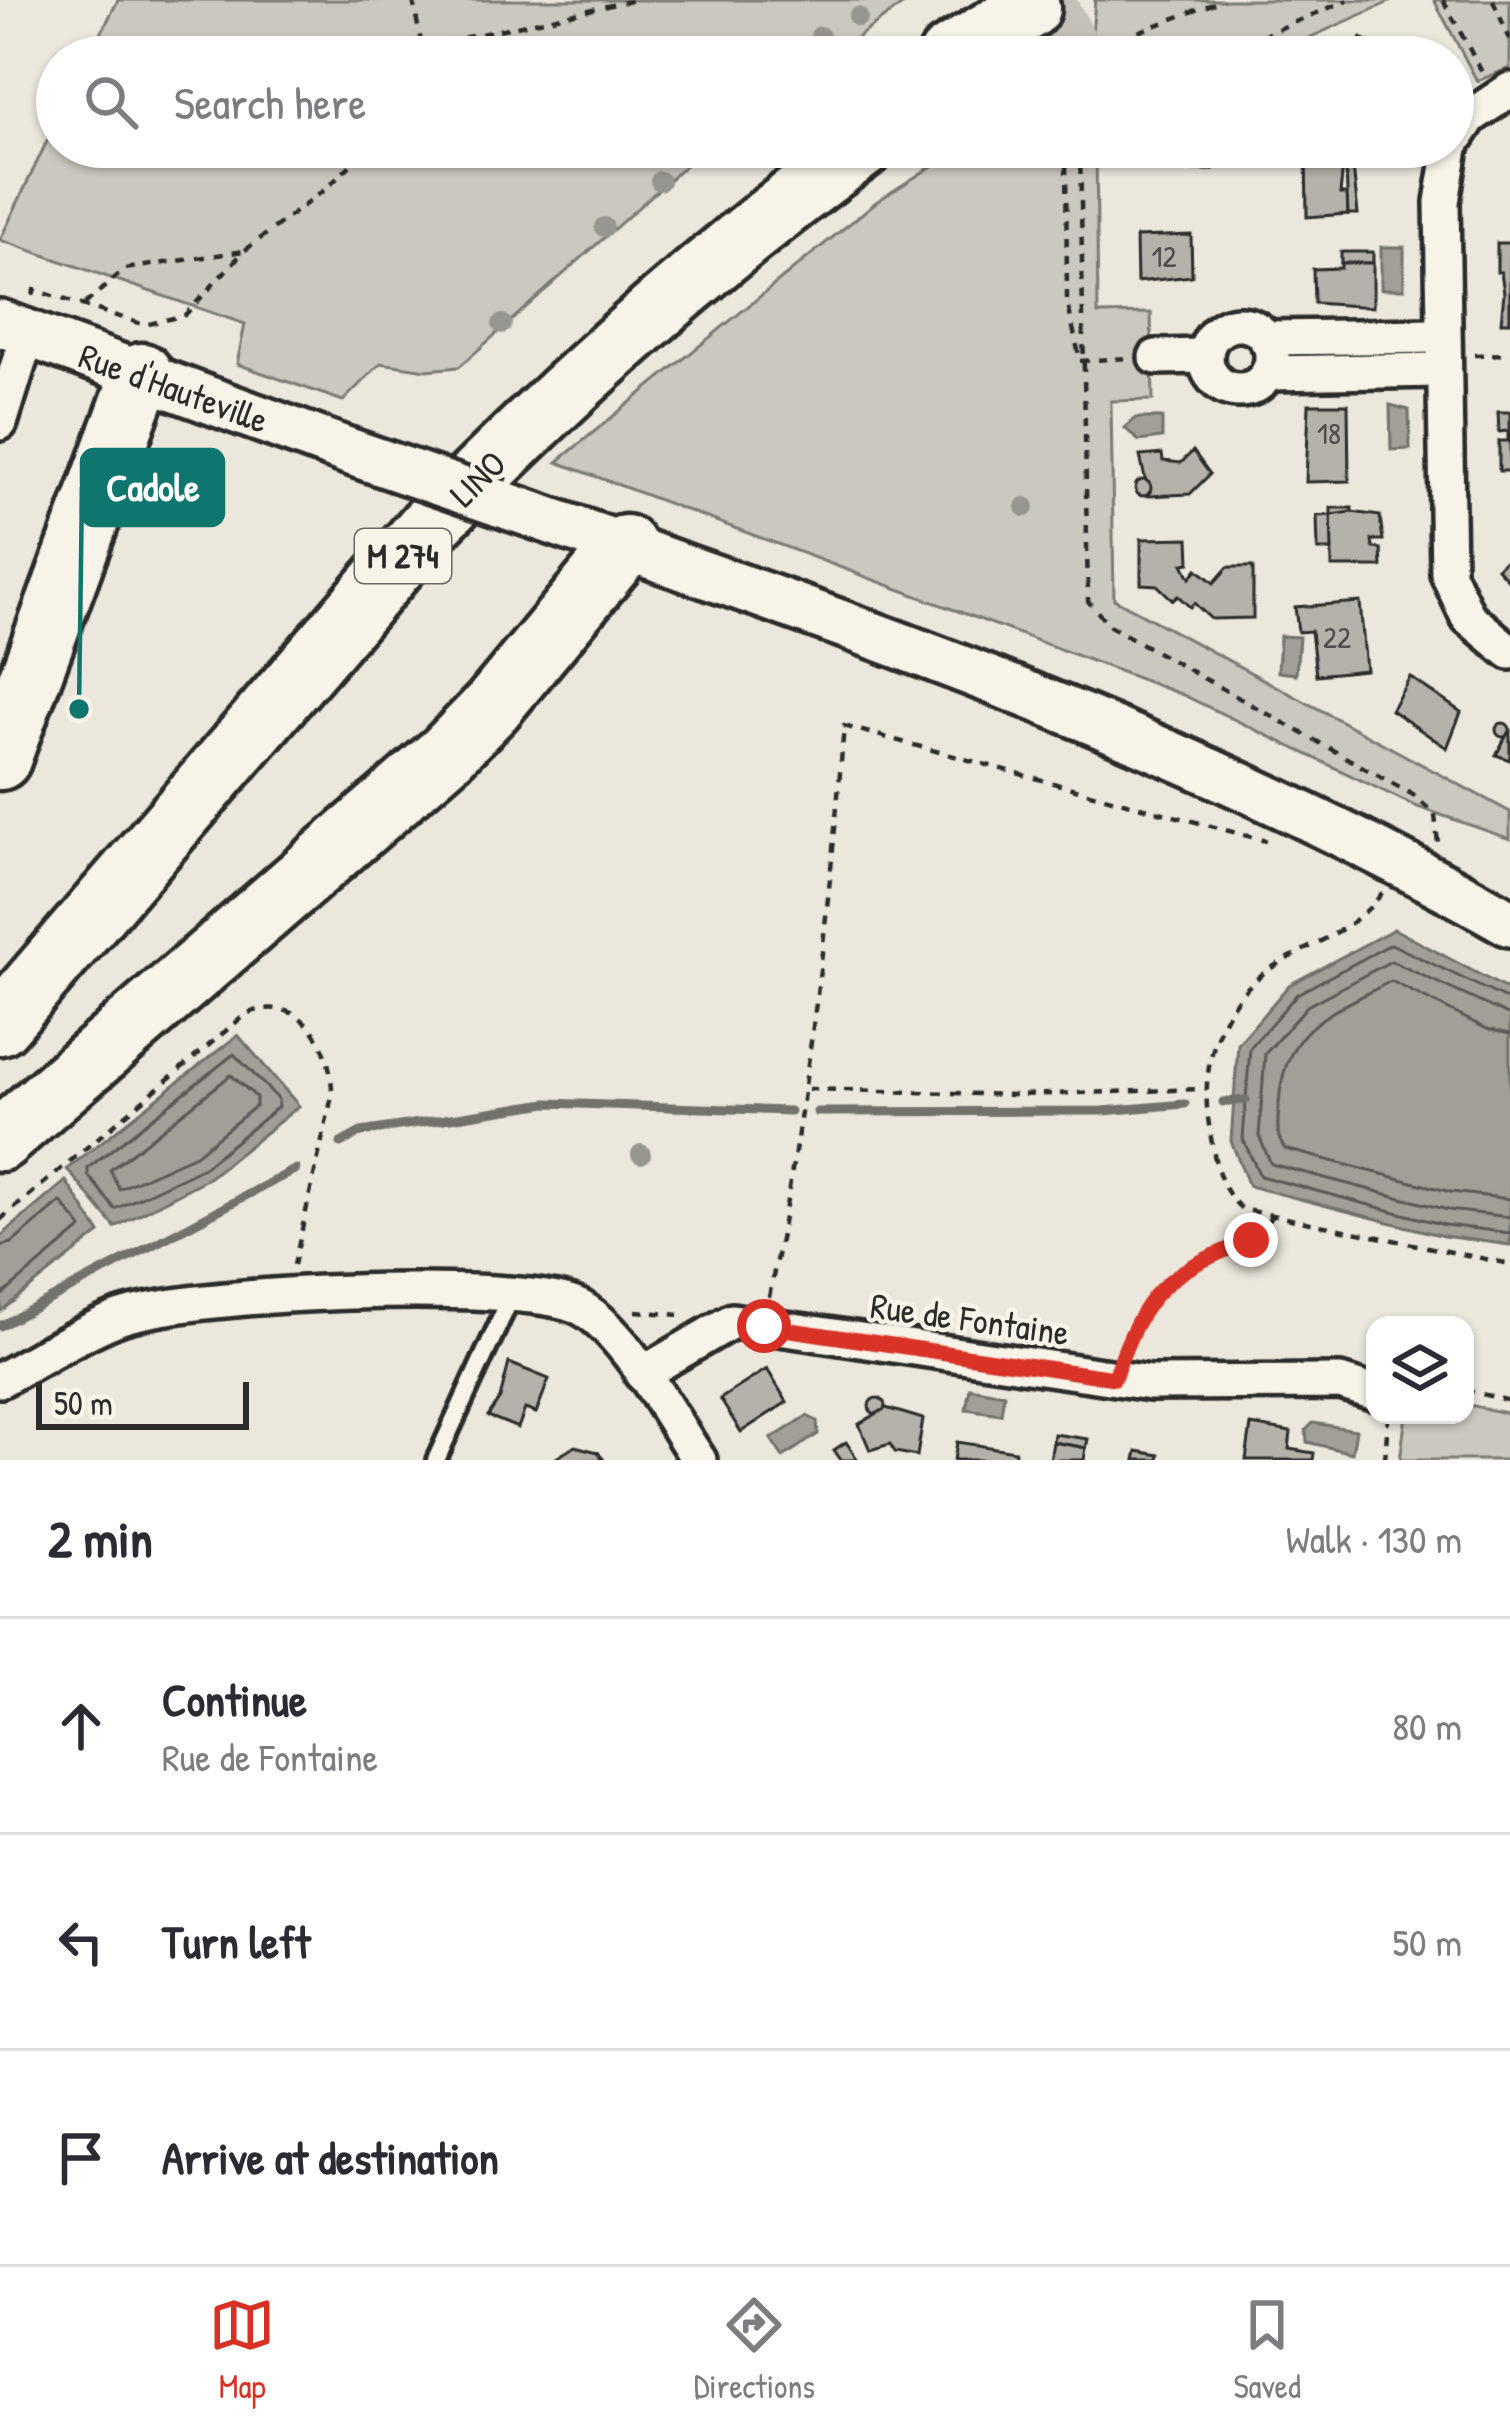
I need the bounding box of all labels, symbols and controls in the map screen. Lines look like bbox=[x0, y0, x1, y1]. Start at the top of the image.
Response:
search box bbox=[36, 36, 1474, 168]
icon: search bbox=[78, 69, 144, 135]
text: Search here bbox=[174, 72, 366, 133]
house number: 12 bbox=[1152, 236, 1176, 276]
street label: Rue d'Hauteville bbox=[73, 330, 275, 444]
house number: 18 bbox=[1317, 413, 1341, 453]
street label: LINO bbox=[438, 439, 516, 517]
callout: Cadole bbox=[82, 450, 223, 525]
text: Cadole bbox=[106, 460, 200, 513]
road number: M 274 bbox=[355, 529, 451, 583]
house number: 22 bbox=[1323, 617, 1351, 657]
route end bbox=[1224, 1213, 1278, 1267]
street label: Rue de Fontaine bbox=[868, 1280, 1072, 1356]
route start bbox=[737, 1299, 791, 1353]
map controls bbox=[1366, 1316, 1474, 1424]
button: layers bbox=[1366, 1316, 1474, 1424]
scale bar bbox=[36, 1376, 249, 1429]
text: 50 m bbox=[54, 1381, 113, 1425]
text: 2 min bbox=[48, 1504, 153, 1573]
text: Walk · 130 m bbox=[1286, 1512, 1462, 1565]
text: Continue bbox=[162, 1669, 307, 1730]
icon: ahead bbox=[48, 1693, 114, 1759]
text: 80 m bbox=[1392, 1699, 1462, 1752]
text: Rue de Fontaine bbox=[162, 1730, 378, 1783]
icon: left bbox=[48, 1909, 114, 1975]
text: Turn left bbox=[162, 1911, 311, 1972]
text: 50 m bbox=[1393, 1915, 1462, 1968]
icon: arrive bbox=[48, 2125, 114, 2191]
text: Arrive at destination bbox=[162, 2127, 499, 2188]
tab: Map bbox=[209, 2292, 275, 2408]
tab: Directions bbox=[694, 2292, 815, 2408]
tab: Saved bbox=[1233, 2292, 1301, 2408]

